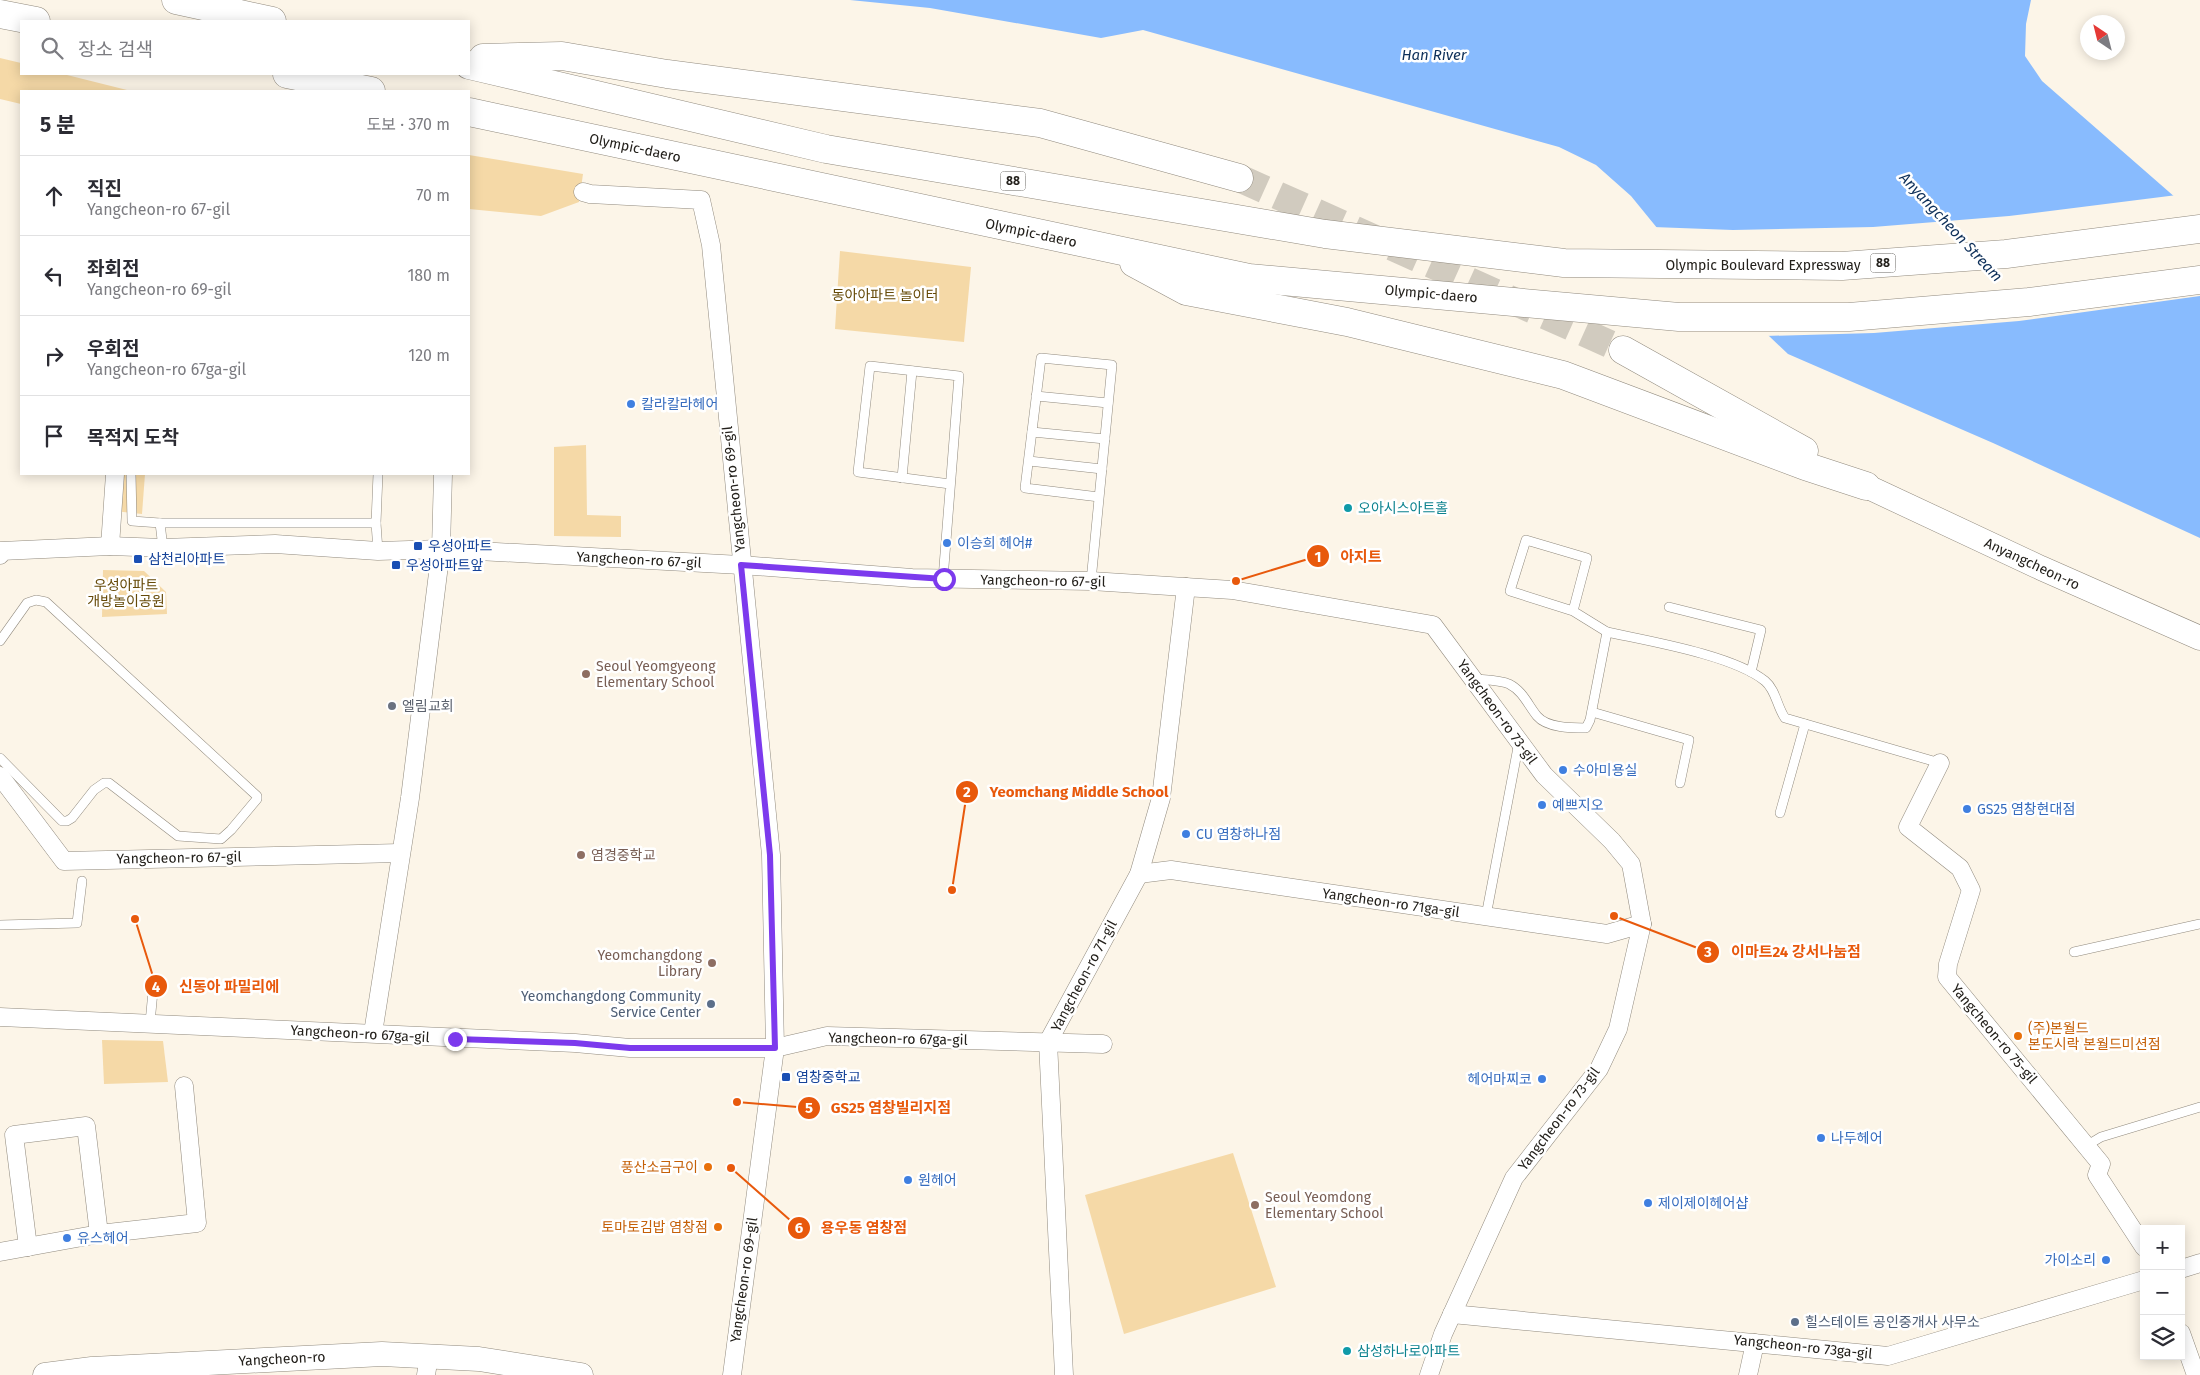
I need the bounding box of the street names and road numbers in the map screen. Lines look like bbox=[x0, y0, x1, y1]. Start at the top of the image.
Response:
street label: Olympic-daero bbox=[588, 130, 682, 166]
road number: 88 bbox=[1000, 172, 1026, 190]
street label: Olympic-daero bbox=[984, 215, 1078, 251]
road number: 88 bbox=[1870, 254, 1896, 272]
street label: Olympic Boulevard Expressway bbox=[1665, 257, 1861, 274]
street label: Olympic-daero bbox=[1384, 281, 1478, 307]
street label: Yangcheon-ro 69-gil bbox=[719, 425, 749, 553]
street label: Anyangcheon-ro bbox=[1982, 534, 2082, 594]
street label: Yangcheon-ro 67-gil bbox=[576, 548, 702, 572]
street label: Yangcheon-ro 67-gil bbox=[980, 571, 1106, 591]
street label: Yangcheon-ro 73-gil bbox=[1453, 656, 1541, 768]
street label: Yangcheon-ro 67-gil bbox=[116, 848, 242, 868]
street label: Yangcheon-ro 71ga-gil bbox=[1321, 885, 1461, 921]
street label: Yangcheon-ro 71-gil bbox=[1047, 917, 1121, 1035]
street label: Yangcheon-ro 75-gil bbox=[1947, 981, 2041, 1087]
street label: Yangcheon-ro 67ga-gil bbox=[290, 1022, 430, 1046]
street label: Yangcheon-ro 67ga-gil bbox=[828, 1029, 968, 1049]
street label: Yangcheon-ro 73-gil bbox=[1515, 1064, 1603, 1174]
street label: Yangcheon-ro 69-gil bbox=[727, 1216, 761, 1344]
street label: Yangcheon-ro 73ga-gil bbox=[1733, 1331, 1873, 1363]
street label: Yangcheon-ro bbox=[238, 1348, 326, 1370]

